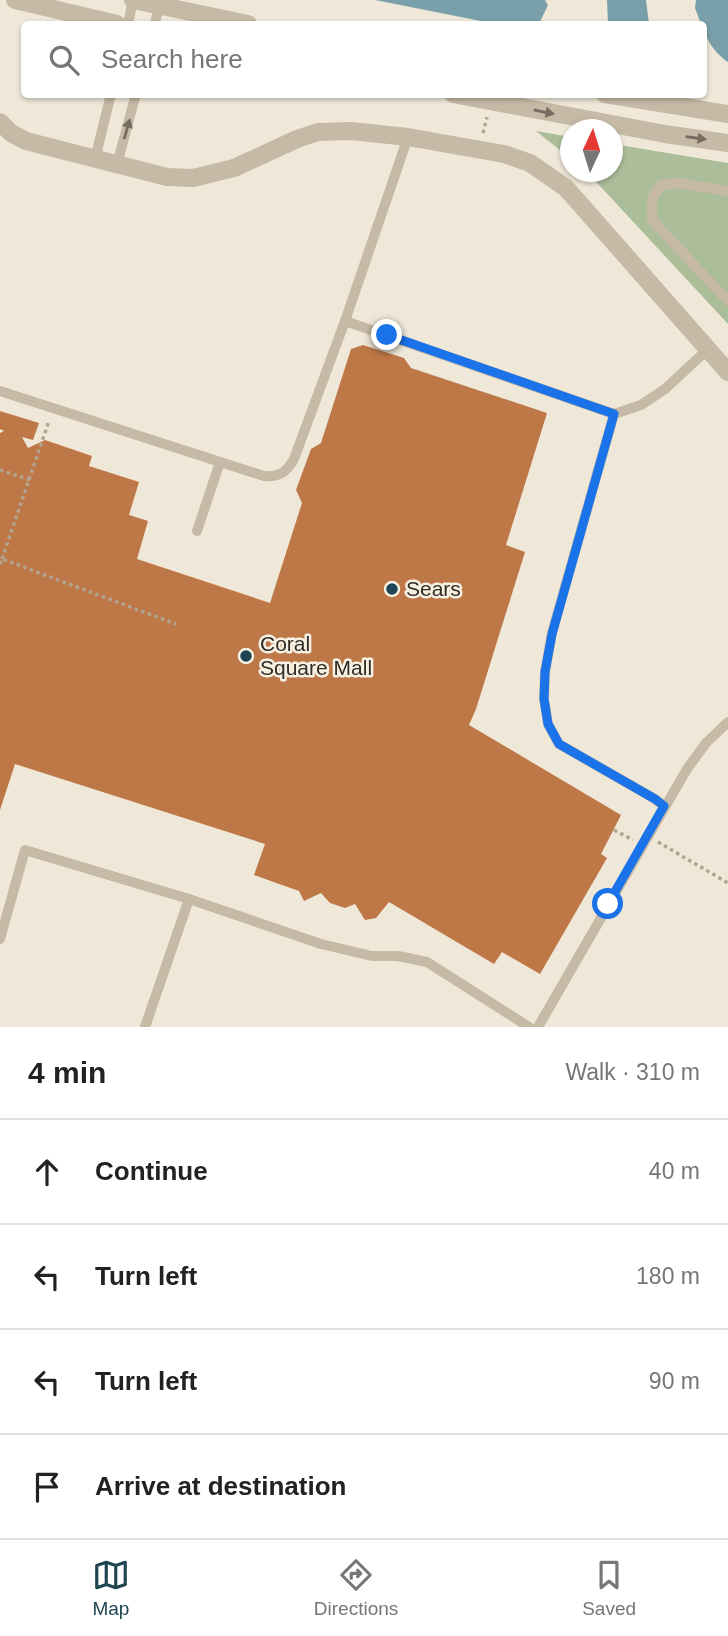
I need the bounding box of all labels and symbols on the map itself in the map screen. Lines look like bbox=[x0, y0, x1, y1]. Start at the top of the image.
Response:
one-way arrow bbox=[533, 106, 555, 117]
one-way arrow bbox=[122, 119, 132, 140]
north arrow bbox=[560, 119, 623, 182]
one-way arrow bbox=[685, 133, 707, 144]
route end bbox=[371, 319, 402, 350]
place label: Sears bbox=[406, 577, 461, 600]
marker: Sears bbox=[384, 581, 400, 597]
place label: Coral Square Mall bbox=[260, 632, 372, 679]
marker: Coral Square Mall bbox=[238, 648, 254, 664]
route start bbox=[592, 888, 623, 919]

